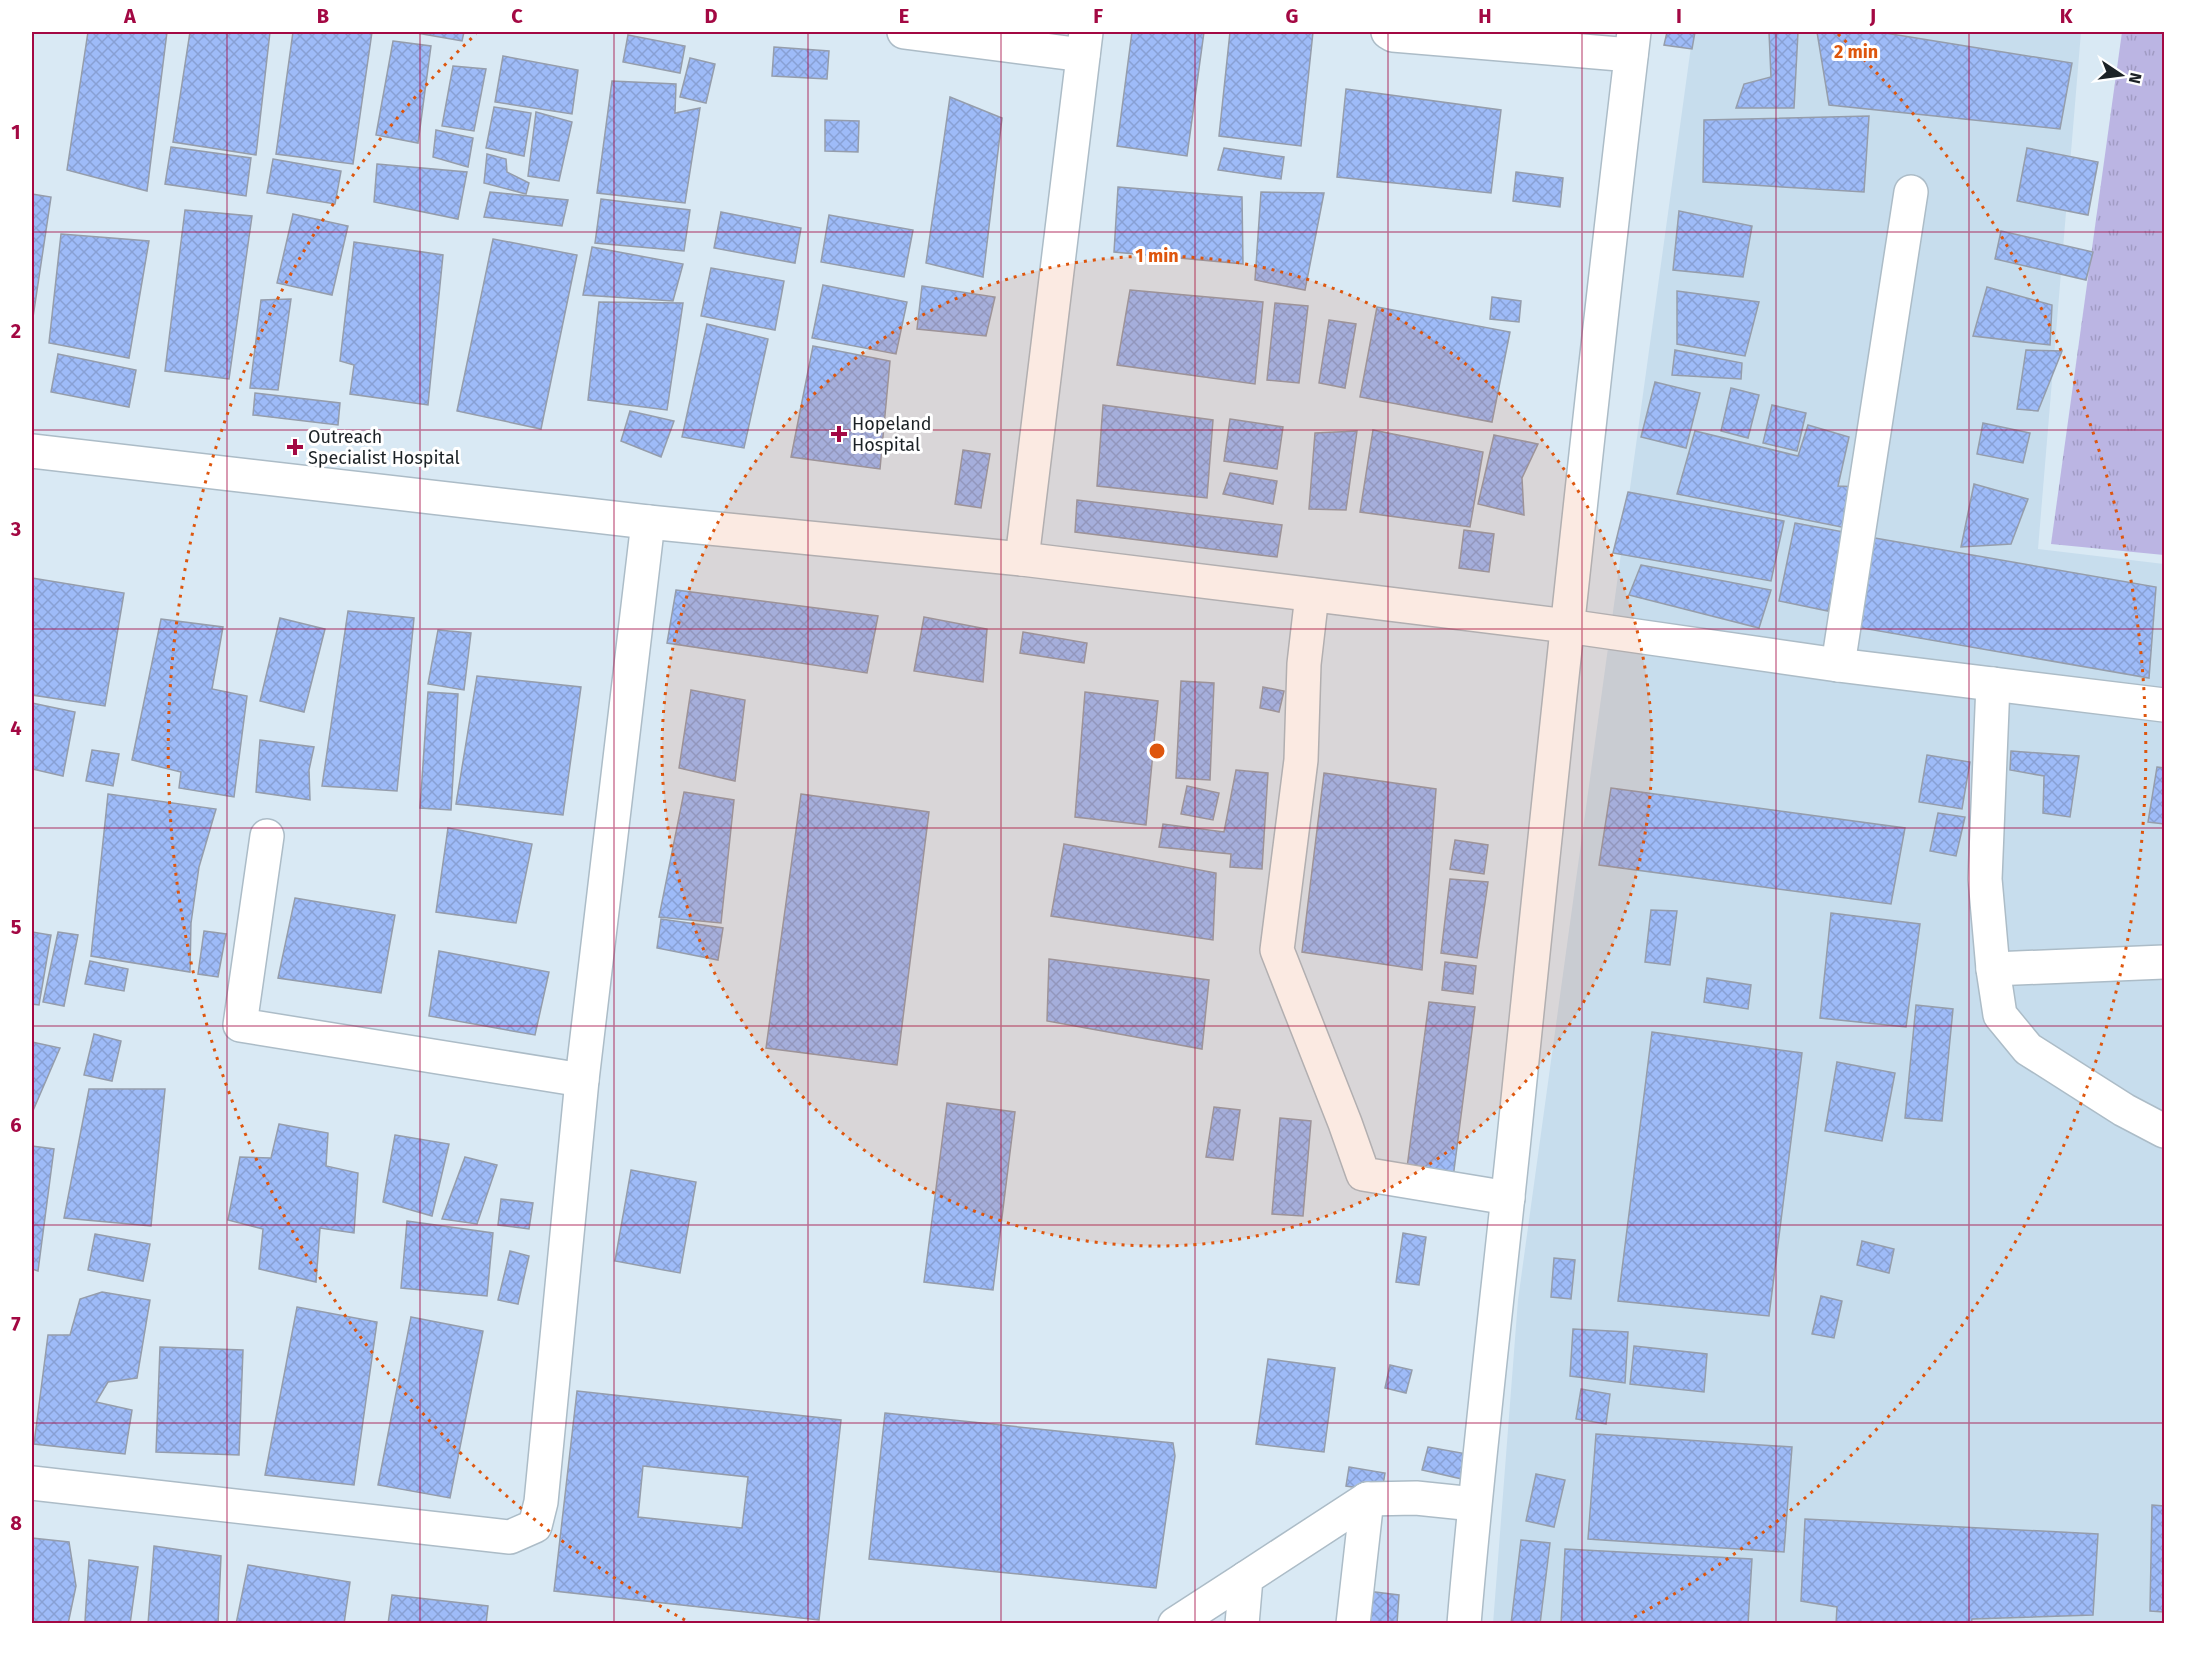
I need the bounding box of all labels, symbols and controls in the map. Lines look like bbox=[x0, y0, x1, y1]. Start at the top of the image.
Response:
text: A bbox=[123, 4, 137, 28]
text: B bbox=[317, 4, 329, 28]
text: C bbox=[511, 4, 523, 28]
text: D bbox=[704, 4, 718, 28]
text: E bbox=[899, 4, 909, 28]
text: F bbox=[1093, 4, 1103, 28]
text: G bbox=[1286, 4, 1298, 28]
text: H bbox=[1478, 4, 1492, 28]
text: I bbox=[1676, 4, 1682, 28]
text: J bbox=[1869, 4, 1876, 28]
text: K bbox=[2060, 4, 2073, 28]
text: 2 min bbox=[1834, 41, 1878, 63]
north arrow bbox=[2091, 45, 2151, 105]
text: N bbox=[2125, 71, 2146, 86]
text: 1 bbox=[11, 120, 21, 144]
text: 1 min bbox=[1135, 245, 1179, 267]
text: 2 bbox=[11, 319, 21, 343]
place label: Hopeland Hospital bbox=[852, 413, 932, 456]
marker: Hopeland Hospital bbox=[830, 425, 848, 443]
place label: Outreach Specialist Hospital bbox=[308, 426, 460, 469]
marker: Outreach Specialist Hospital bbox=[286, 438, 304, 456]
text: 3 bbox=[10, 517, 21, 541]
text: 4 bbox=[10, 716, 22, 740]
centre of rings bbox=[1147, 741, 1167, 761]
text: 5 bbox=[11, 915, 22, 939]
text: 6 bbox=[10, 1113, 22, 1137]
text: 7 bbox=[11, 1312, 21, 1336]
text: 8 bbox=[10, 1511, 22, 1535]

